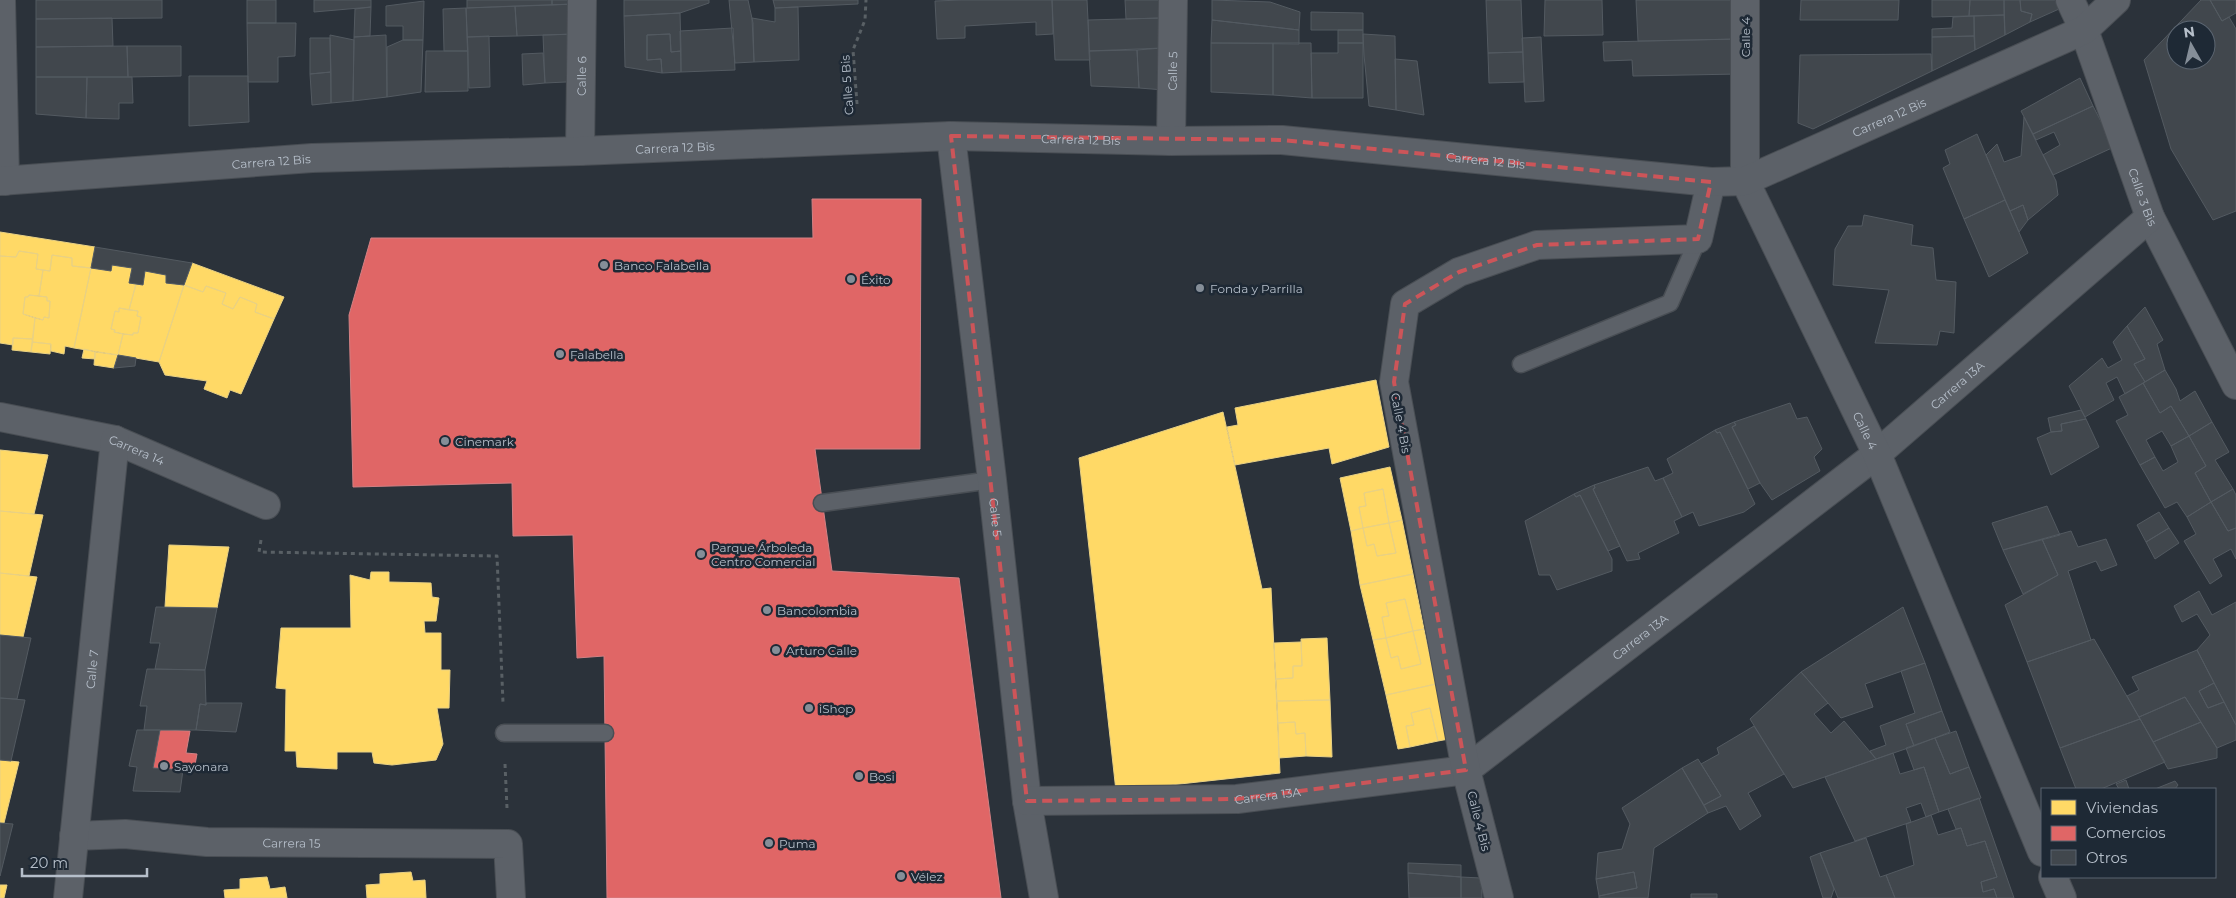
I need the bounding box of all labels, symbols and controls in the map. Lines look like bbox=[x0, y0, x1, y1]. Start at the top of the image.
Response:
street label: Calle 4 bbox=[1738, 17, 1753, 57]
north arrow bbox=[2166, 20, 2216, 70]
text: N bbox=[2182, 22, 2196, 42]
street label: Calle 5 bbox=[1164, 51, 1180, 91]
street label: Calle 5 Bis bbox=[837, 54, 857, 116]
street label: Calle 6 bbox=[573, 56, 589, 96]
street label: Carrera 12 Bis bbox=[1850, 94, 1928, 140]
street label: Carrera 12 Bis bbox=[1041, 131, 1121, 147]
street label: Carrera 12 Bis bbox=[635, 138, 715, 156]
street label: Carrera 12 Bis bbox=[1446, 149, 1526, 171]
street label: Carrera 12 Bis bbox=[231, 151, 311, 171]
street label: Calle 3 Bis bbox=[2126, 166, 2161, 228]
place label: Banco Falabella bbox=[614, 258, 709, 273]
marker: Banco Falabella bbox=[598, 259, 610, 271]
place label: Éxito bbox=[861, 272, 891, 287]
marker: Éxito bbox=[845, 273, 857, 285]
place label: Fonda y Parrilla bbox=[1210, 281, 1303, 296]
marker: Fonda y Parrilla bbox=[1194, 282, 1206, 294]
place label: Falabella bbox=[570, 347, 624, 362]
marker: Falabella bbox=[554, 348, 566, 360]
street label: Carrera 13A bbox=[1927, 357, 1987, 412]
street label: Calle 4 Bis bbox=[1388, 391, 1414, 455]
street label: Calle 4 bbox=[1850, 409, 1881, 452]
street label: Carrera 14 bbox=[108, 432, 167, 468]
place label: Cinemark bbox=[455, 434, 515, 449]
marker: Cinemark bbox=[439, 435, 451, 447]
street label: Calle 5 bbox=[986, 497, 1006, 538]
place label: Parque Árboleda Centro Comercial bbox=[711, 540, 815, 569]
marker: Parque Árboleda Centro Comercial bbox=[695, 548, 707, 560]
place label: Bancolombia bbox=[777, 603, 857, 618]
marker: Bancolombia bbox=[761, 604, 773, 616]
street label: Carrera 13A bbox=[1609, 610, 1671, 663]
place label: Arturo Calle bbox=[786, 643, 857, 658]
marker: Arturo Calle bbox=[770, 644, 782, 656]
street label: Calle 7 bbox=[82, 649, 101, 690]
place label: iShop bbox=[819, 701, 853, 716]
marker: iShop bbox=[803, 702, 815, 714]
place label: Sayonara bbox=[174, 759, 229, 774]
marker: Sayonara bbox=[158, 760, 170, 772]
place label: Bosi bbox=[869, 769, 895, 784]
marker: Bosi bbox=[853, 770, 865, 782]
street label: Carrera 13A bbox=[1234, 783, 1302, 807]
legend bbox=[2041, 788, 2216, 878]
street label: Calle 4 Bis bbox=[1464, 789, 1494, 853]
text: Viviendas bbox=[2086, 798, 2158, 817]
text: Comercios bbox=[2086, 823, 2166, 842]
street label: Carrera 15 bbox=[263, 835, 321, 850]
place label: Puma bbox=[779, 836, 816, 851]
marker: Puma bbox=[763, 837, 775, 849]
scale bar bbox=[22, 846, 148, 878]
text: Otros bbox=[2086, 848, 2127, 867]
text: 20 m bbox=[30, 853, 68, 872]
place label: Vélez bbox=[911, 869, 943, 884]
marker: Vélez bbox=[895, 870, 907, 882]

